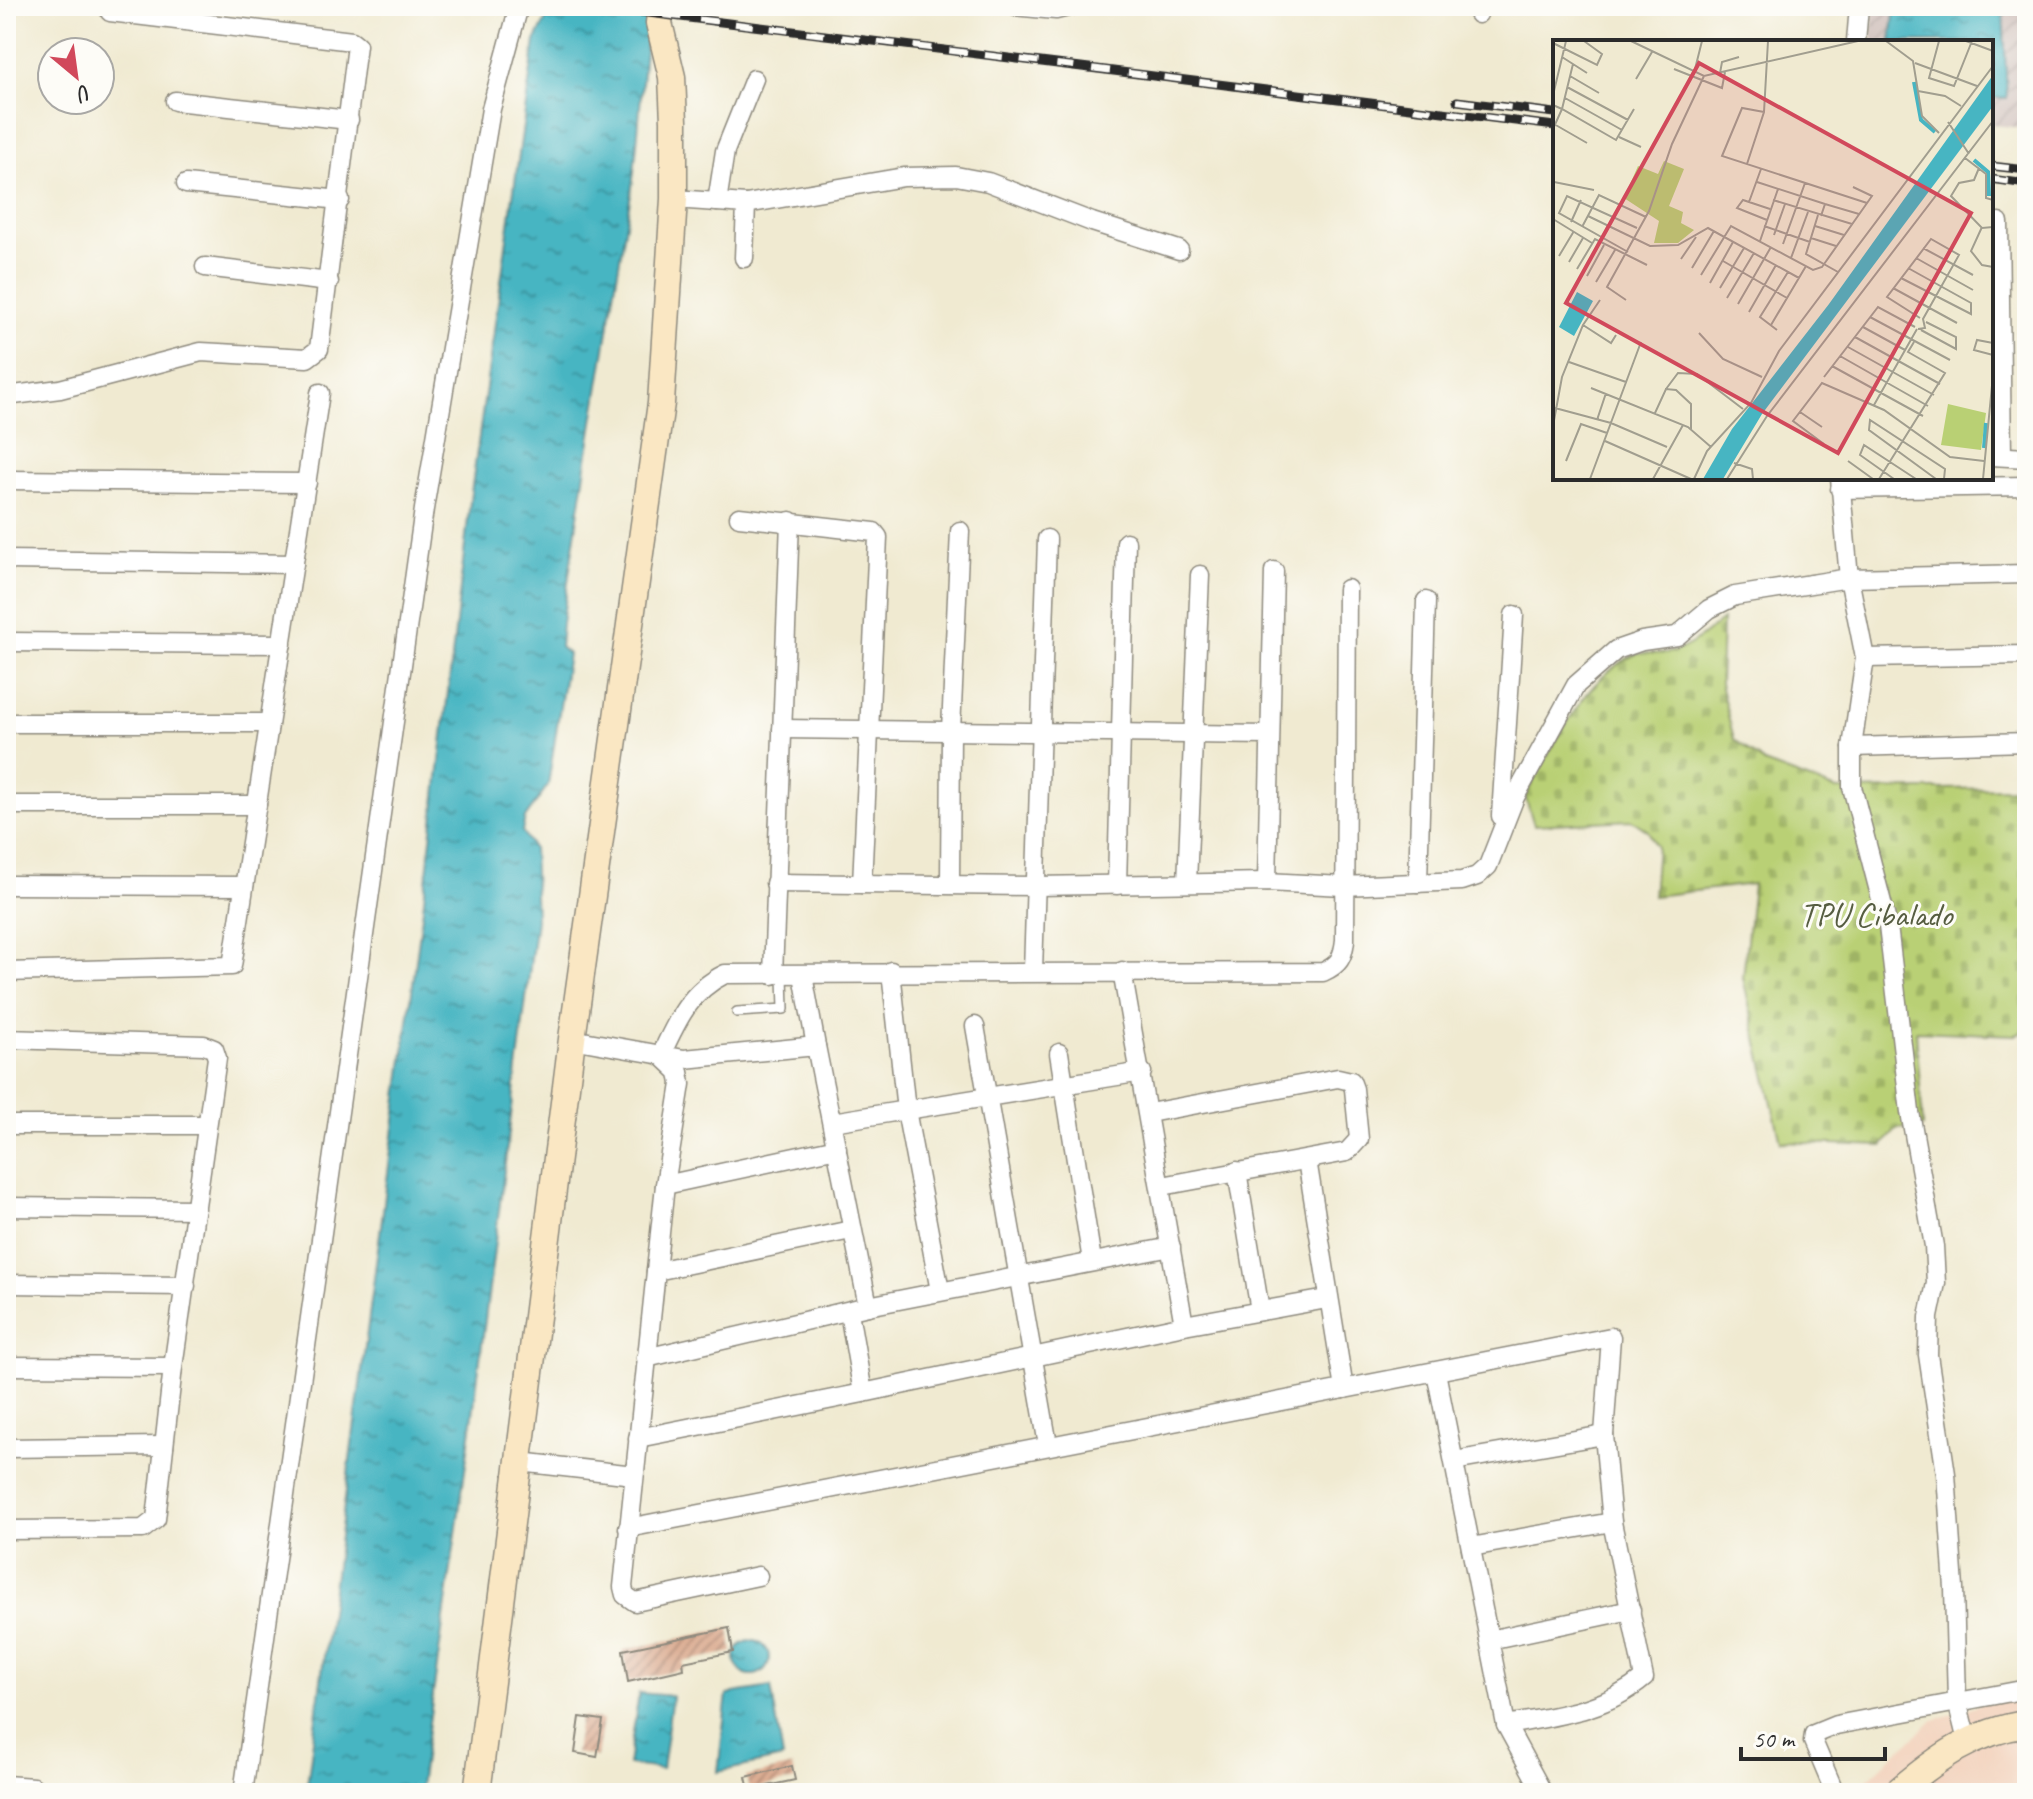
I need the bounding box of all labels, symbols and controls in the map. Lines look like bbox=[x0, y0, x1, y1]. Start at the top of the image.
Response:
north arrow bbox=[36, 36, 116, 116]
inset map bbox=[1553, 40, 1993, 480]
text: U bbox=[70, 78, 97, 110]
park label: TPU Cibalado bbox=[1800, 893, 1954, 936]
scale bar bbox=[1741, 1711, 1885, 1761]
text: 50 m bbox=[1753, 1724, 1796, 1754]

